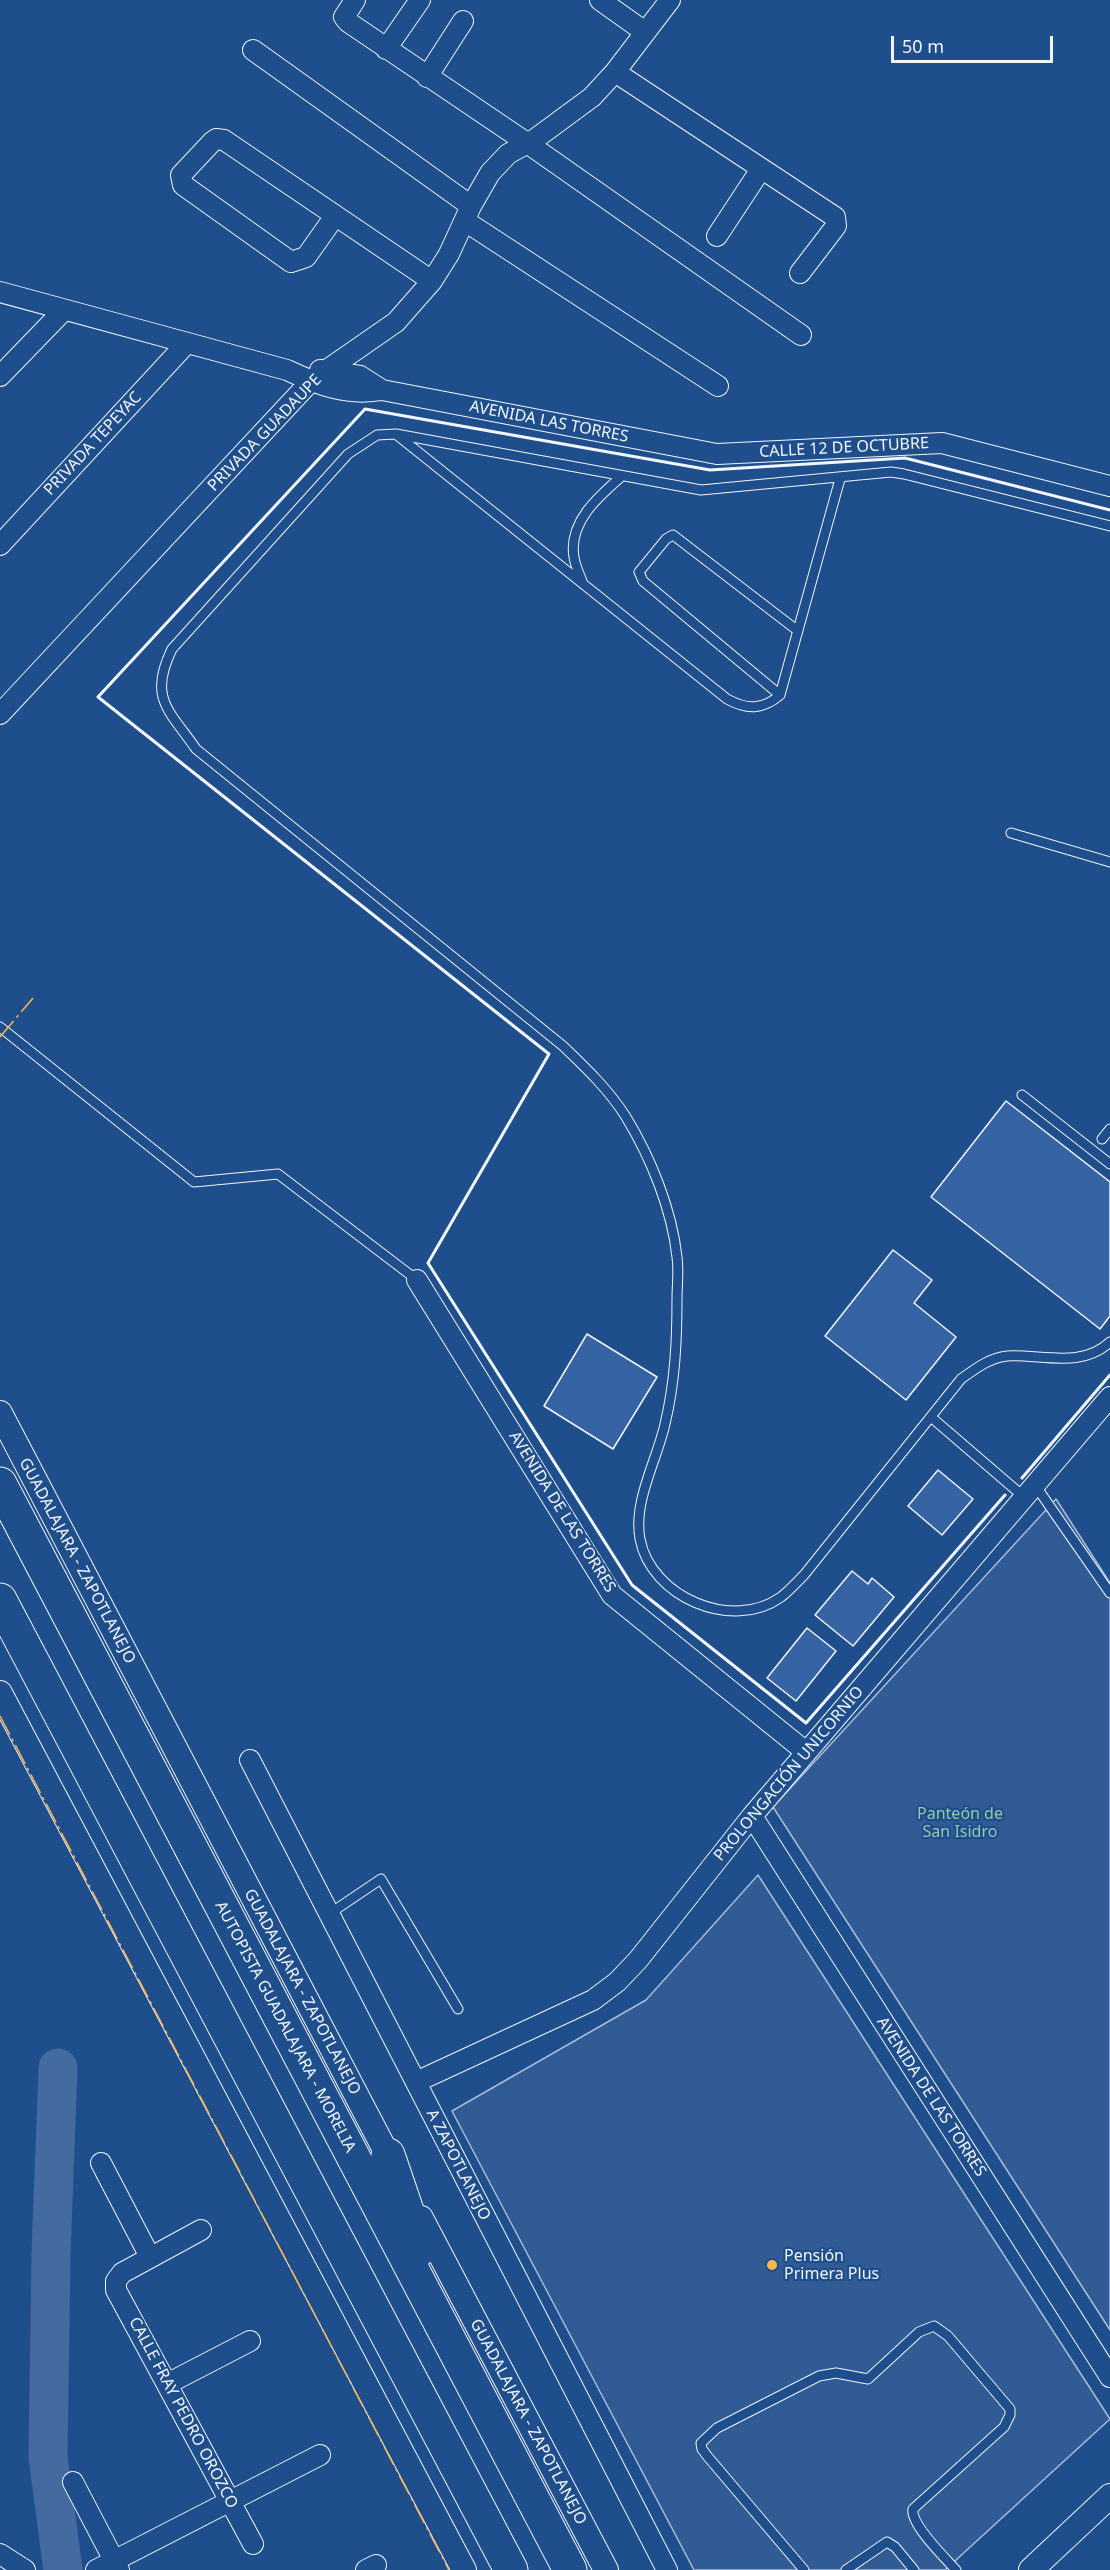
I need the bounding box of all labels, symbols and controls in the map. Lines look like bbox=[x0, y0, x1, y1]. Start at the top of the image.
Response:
scale bar bbox=[894, 24, 1056, 62]
text: 50 m bbox=[902, 34, 944, 58]
street label: PRIVADA GUADAUPE bbox=[204, 370, 326, 496]
street label: PRIVADA TEPEYAC bbox=[40, 388, 146, 500]
street label: AVENIDA LAS TORRES bbox=[468, 397, 630, 447]
street label: CALLE 12 DE OCTUBRE bbox=[759, 434, 929, 462]
street label: AVENIDA DE LAS TORRES bbox=[504, 1428, 620, 1596]
street label: GUADALAJARA - ZAPOTLANEJO bbox=[15, 1455, 139, 1667]
street label: PROLONGACIÓN UNICORNIO bbox=[710, 1683, 868, 1865]
park label: Panteón de San Isidro bbox=[917, 1804, 1003, 1842]
street label: GUADALAJARA - ZAPOTLANEJO bbox=[240, 1886, 364, 2098]
street label: AUTOPISTA GUADALAJARA - MORELIA bbox=[210, 1898, 360, 2156]
street label: AVENIDA DE LAS TORRES bbox=[872, 2014, 990, 2180]
street label: A ZAPOTLANEJO bbox=[422, 2106, 494, 2224]
place label: Pensión Primera Plus bbox=[784, 2246, 879, 2284]
marker: Pensión Primera Plus bbox=[765, 2258, 779, 2272]
street label: CALLE FRAY PEDRO OROZCO bbox=[124, 2314, 242, 2512]
street label: GUADALAJARA - ZAPOTLANEJO bbox=[466, 2316, 590, 2528]

